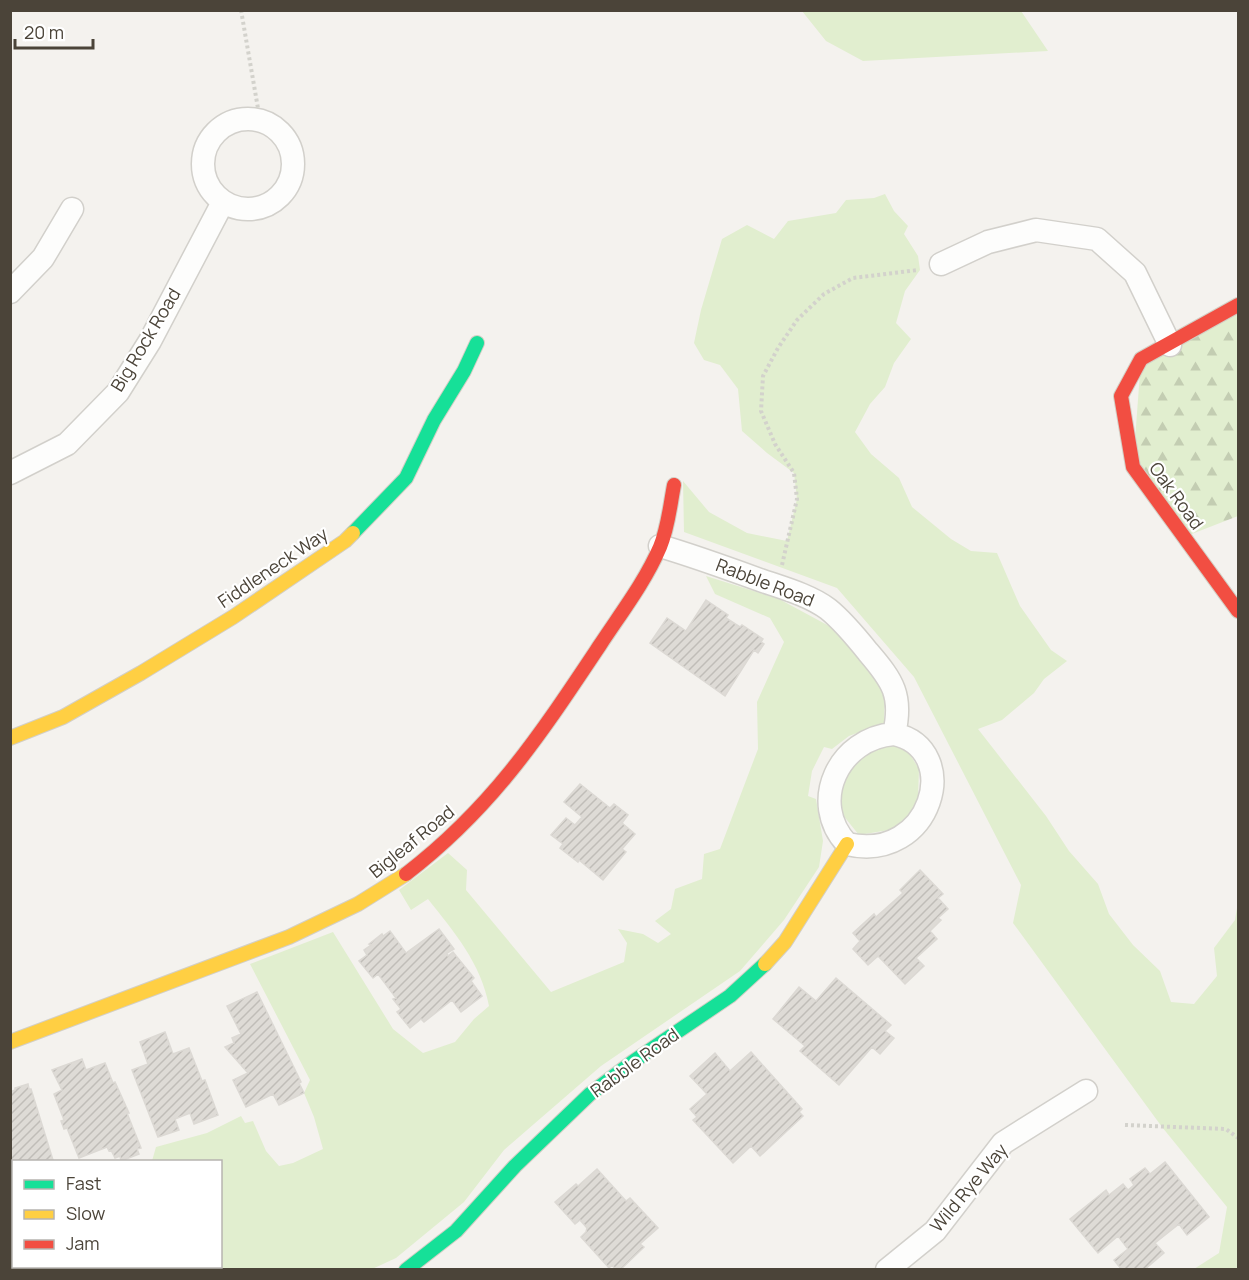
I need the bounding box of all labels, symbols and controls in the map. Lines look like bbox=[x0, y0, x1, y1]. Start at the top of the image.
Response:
scale bar bbox=[15, 12, 93, 50]
text: 20 m bbox=[24, 20, 64, 44]
street label: Big Rock Road bbox=[105, 283, 185, 396]
street label: Oak Road bbox=[1144, 457, 1210, 534]
street label: Fiddleneck Way bbox=[213, 521, 332, 613]
street label: Rabble Road bbox=[713, 552, 818, 612]
street label: Bigleaf Road bbox=[364, 799, 459, 883]
street label: Rabble Road bbox=[585, 1022, 683, 1102]
street label: Wild Rye Way bbox=[924, 1138, 1013, 1237]
legend bbox=[12, 1160, 222, 1268]
text: Fast bbox=[66, 1171, 101, 1195]
text: Slow bbox=[66, 1201, 106, 1225]
text: Jam bbox=[66, 1231, 100, 1255]

